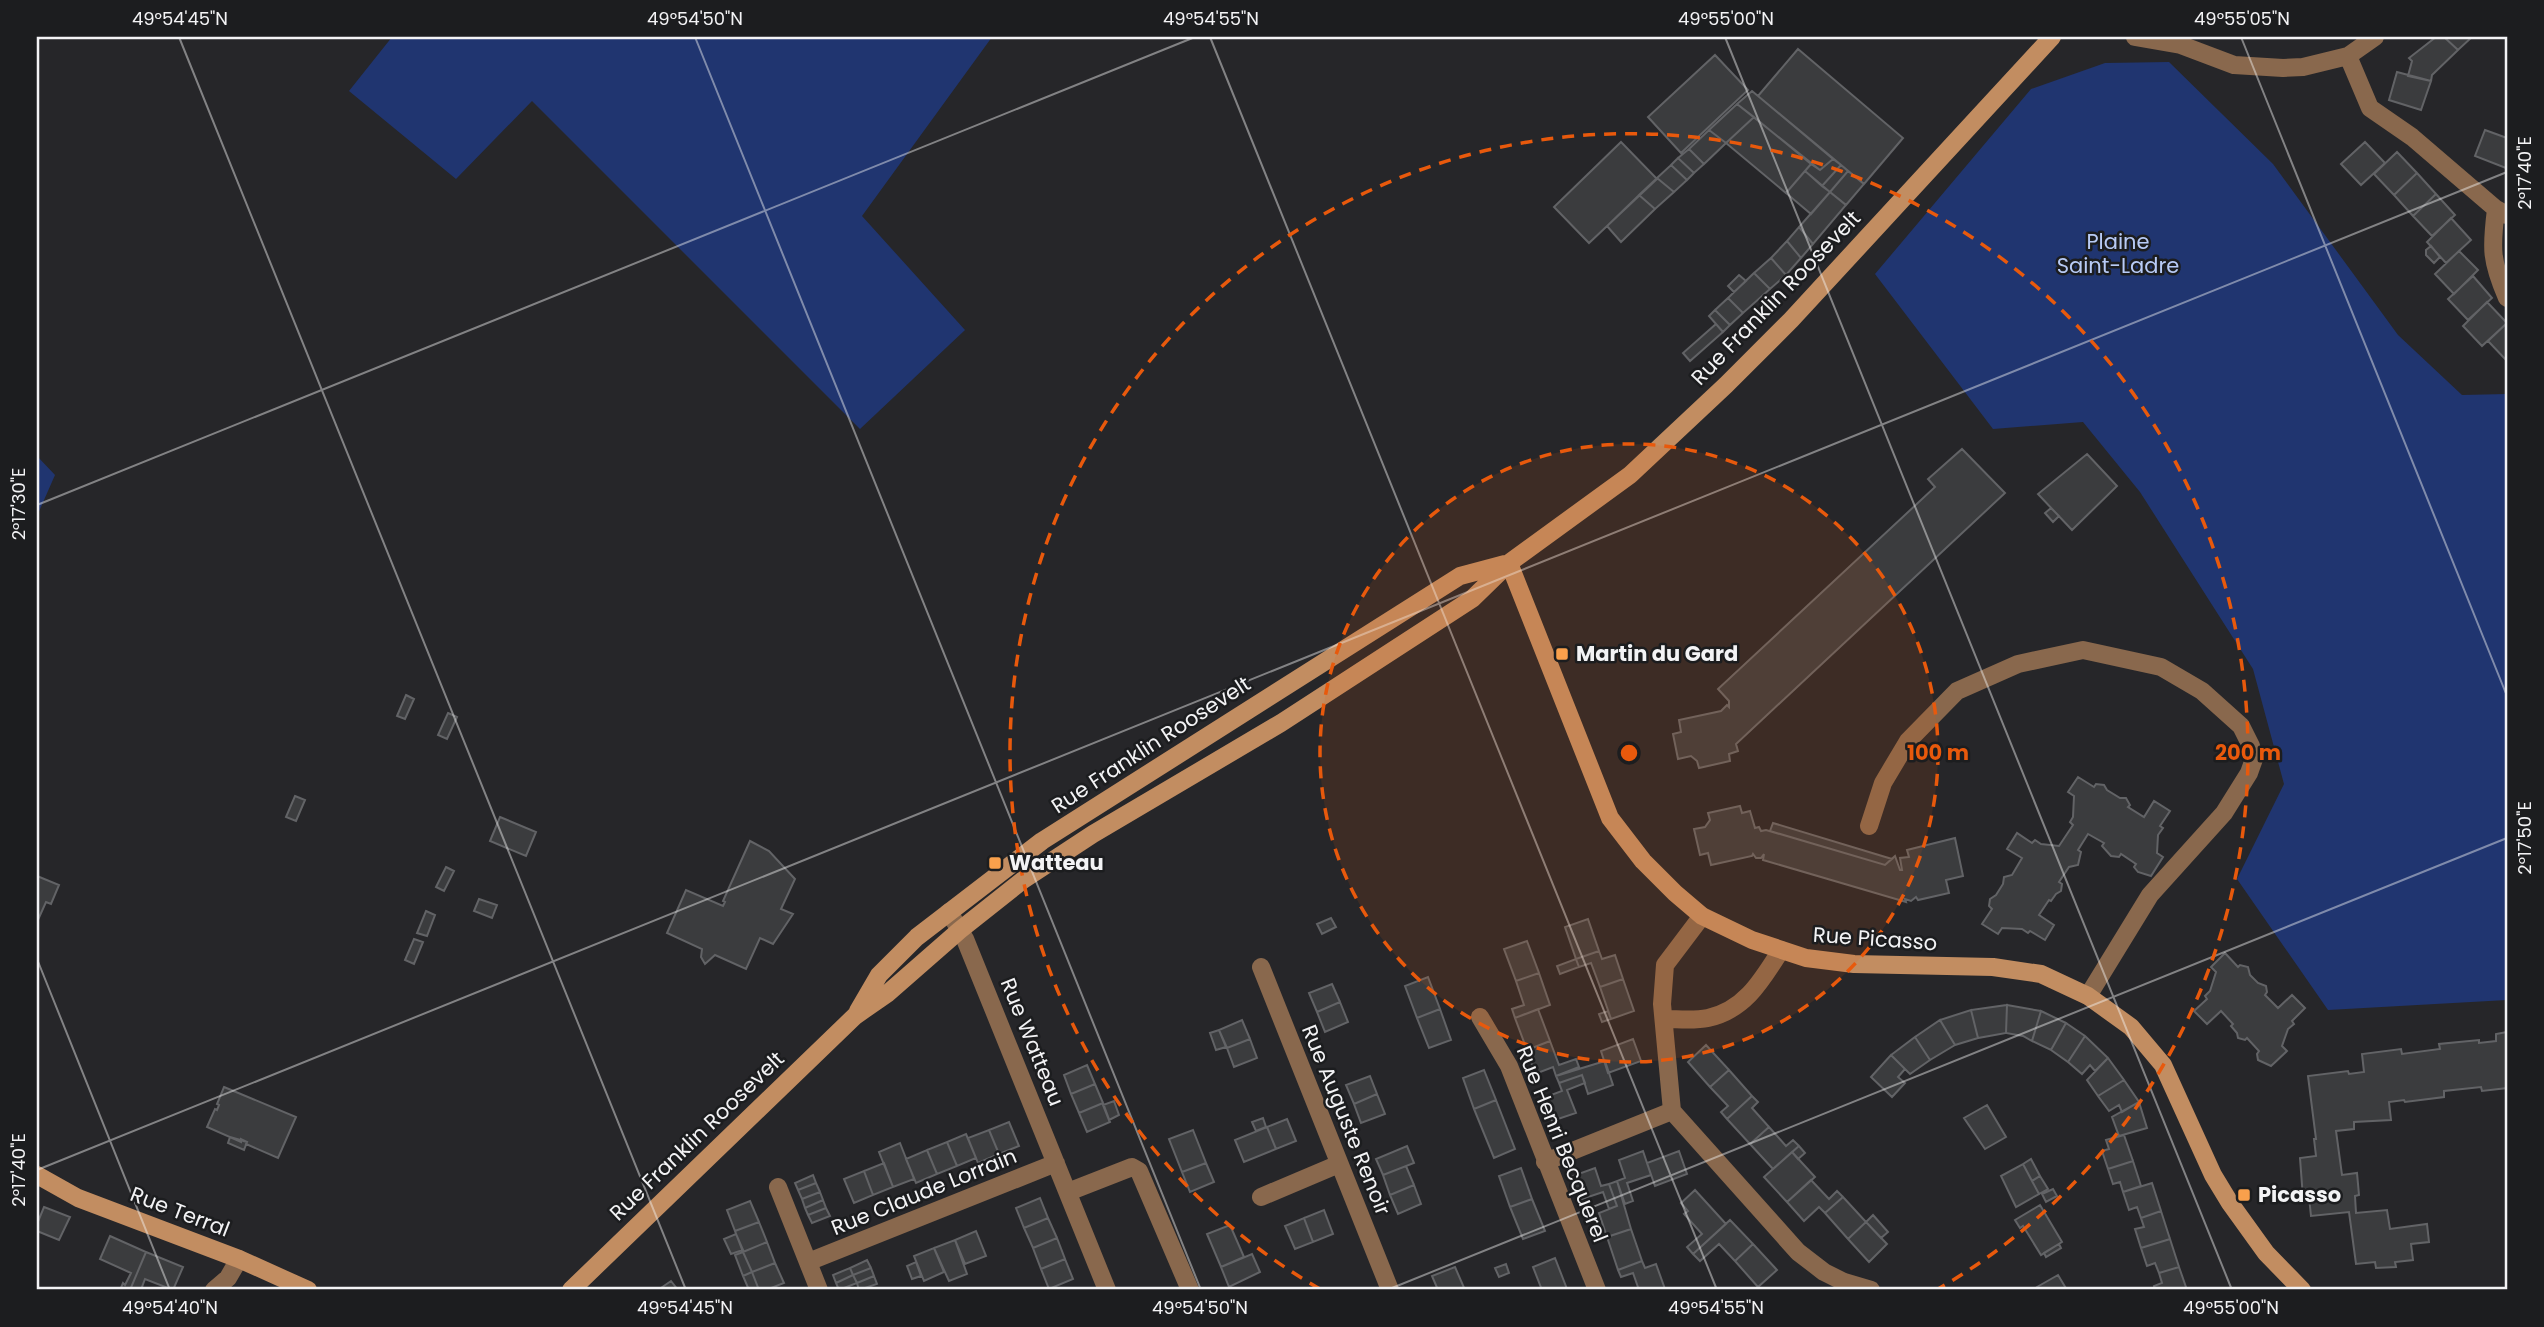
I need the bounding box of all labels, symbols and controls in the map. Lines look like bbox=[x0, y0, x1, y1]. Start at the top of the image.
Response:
text: 49°54'45"N bbox=[132, 6, 228, 31]
text: 49°54'50"N bbox=[647, 6, 743, 31]
text: 49°54'55"N bbox=[1163, 6, 1259, 31]
text: 49°55'00"N bbox=[1678, 6, 1774, 31]
text: 49°55'05"N bbox=[2194, 6, 2290, 31]
text: 2°17'40"E bbox=[2512, 136, 2537, 210]
street label: Rue Franklin Roosevelt bbox=[1685, 204, 1867, 391]
park label: Plaine Saint-Ladre bbox=[2057, 227, 2179, 280]
text: 2°17'30"E bbox=[6, 468, 31, 540]
place label: Martin du Gard bbox=[1576, 639, 1738, 668]
marker: Martin du Gard bbox=[1554, 646, 1570, 662]
street label: Rue Franklin Roosevelt bbox=[1045, 669, 1256, 820]
text: 100 m bbox=[1907, 738, 1969, 767]
text: 200 m bbox=[2215, 738, 2281, 767]
centre of rings bbox=[1617, 741, 1641, 765]
text: 2°17'50"E bbox=[2512, 801, 2537, 875]
place label: Watteau bbox=[1009, 848, 1104, 877]
marker: Watteau bbox=[987, 855, 1003, 871]
street label: Rue Picasso bbox=[1812, 920, 1938, 957]
street label: Rue Watteau bbox=[994, 974, 1071, 1110]
street label: Rue Auguste Renoir bbox=[1295, 1020, 1398, 1219]
street label: Rue Henri Becquerel bbox=[1510, 1041, 1615, 1246]
street label: Rue Franklin Roosevelt bbox=[603, 1045, 790, 1227]
text: 2°17'40"E bbox=[6, 1133, 31, 1207]
street label: Rue Claude Lorrain bbox=[827, 1141, 1021, 1242]
street label: Rue Terral bbox=[126, 1179, 234, 1244]
place label: Picasso bbox=[2258, 1180, 2341, 1209]
marker: Picasso bbox=[2236, 1187, 2252, 1203]
text: 49°54'40"N bbox=[122, 1295, 218, 1320]
text: 49°54'45"N bbox=[637, 1295, 733, 1320]
text: 49°54'50"N bbox=[1152, 1295, 1248, 1320]
text: 49°54'55"N bbox=[1668, 1295, 1764, 1320]
text: 49°55'00"N bbox=[2183, 1295, 2279, 1320]

